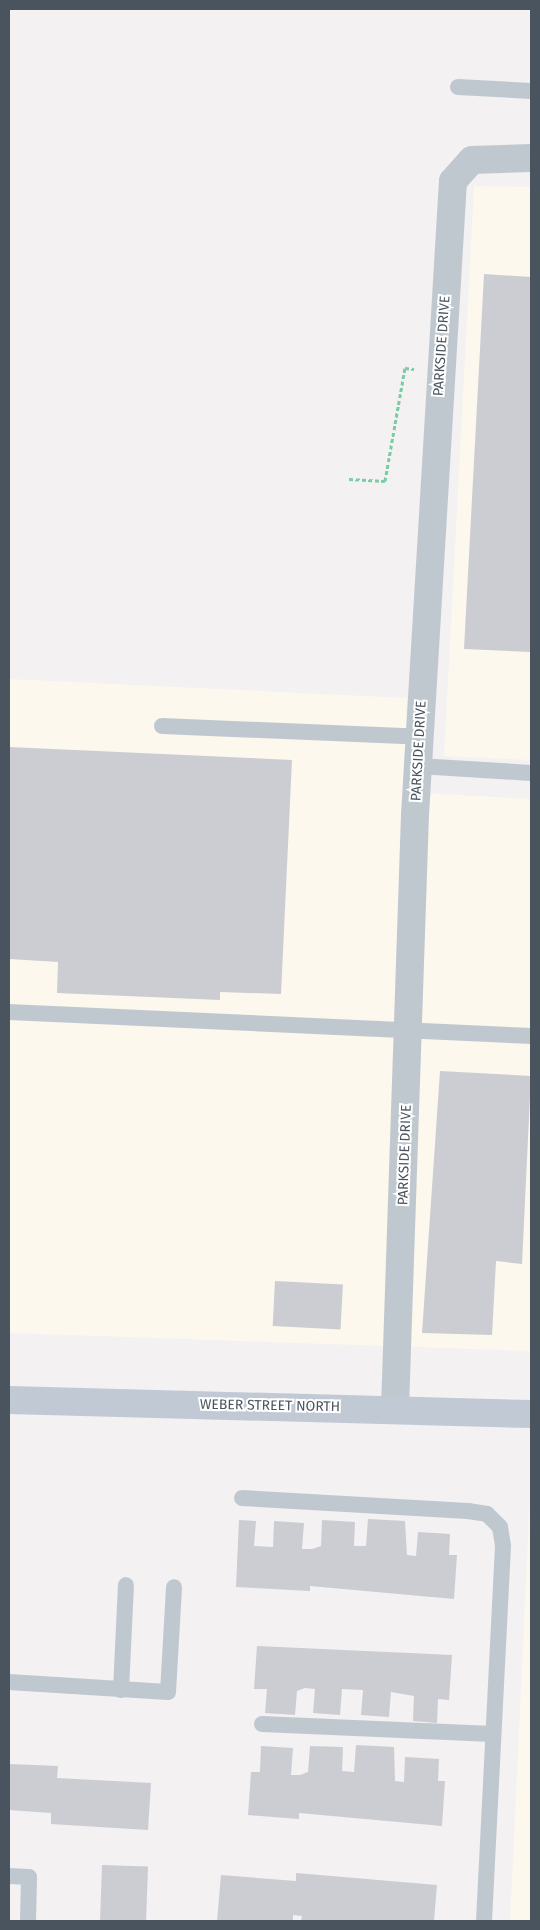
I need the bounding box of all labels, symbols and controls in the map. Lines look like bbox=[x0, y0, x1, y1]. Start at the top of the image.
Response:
street label: PARKSIDE DRIVE bbox=[430, 295, 454, 397]
street label: PARKSIDE DRIVE bbox=[408, 700, 430, 802]
street label: PARKSIDE DRIVE bbox=[395, 1104, 415, 1206]
street label: WEBER STREET NORTH bbox=[200, 1396, 340, 1416]

